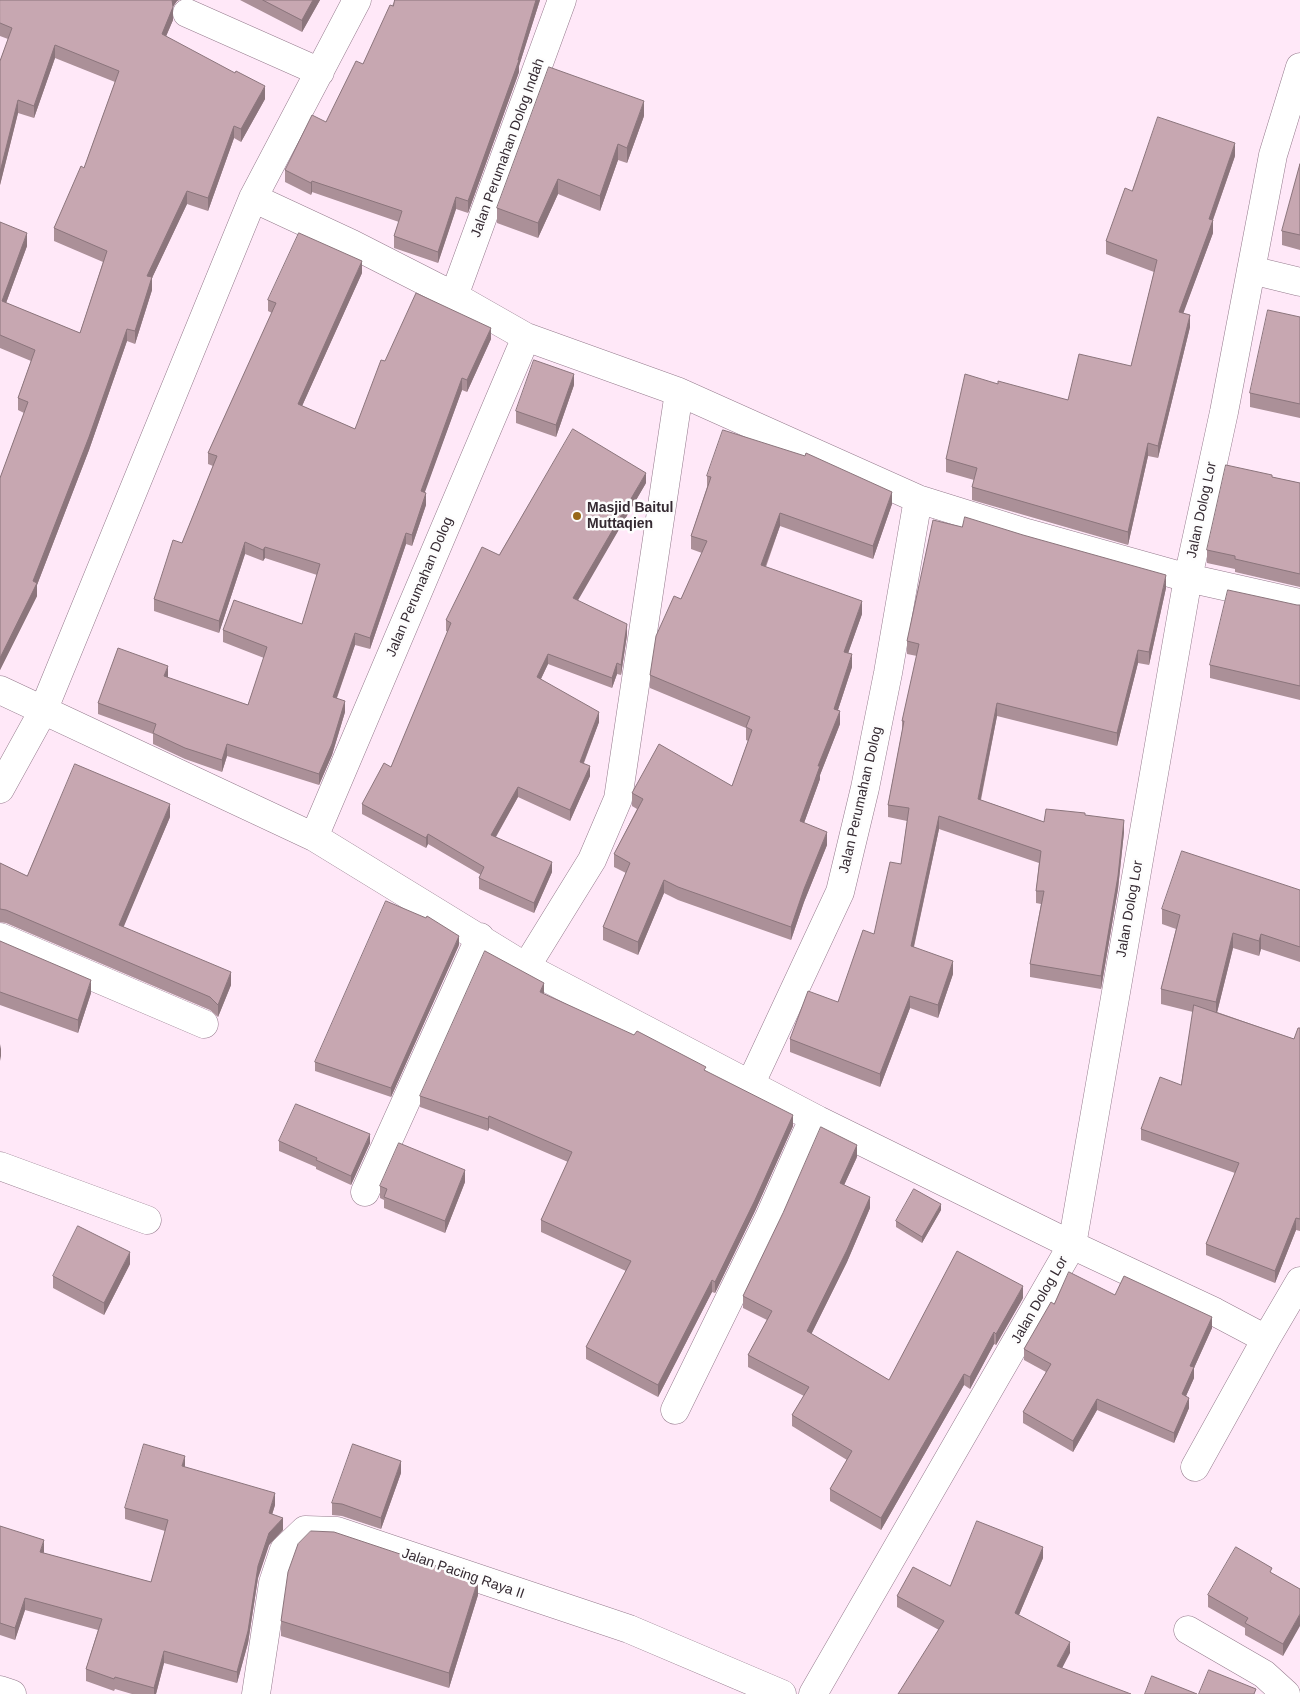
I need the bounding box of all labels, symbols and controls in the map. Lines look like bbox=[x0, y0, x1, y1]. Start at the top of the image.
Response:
street label: Jalan Perumahan Dolog Indah bbox=[468, 56, 548, 240]
street label: Jalan Dolog Lor bbox=[1184, 460, 1220, 560]
place label: Masjid Baitul Muttaqien bbox=[587, 500, 673, 532]
marker: Masjid Baitul Muttaqien bbox=[571, 510, 583, 522]
street label: Jalan Perumahan Dolog bbox=[383, 515, 457, 659]
street label: Jalan Perumahan Dolog bbox=[836, 725, 886, 875]
street label: Jalan Dolog Lor bbox=[1113, 859, 1147, 959]
street label: Jalan Dolog Lor bbox=[1008, 1253, 1072, 1347]
street label: Jalan Pacing Raya II bbox=[400, 1545, 526, 1603]

